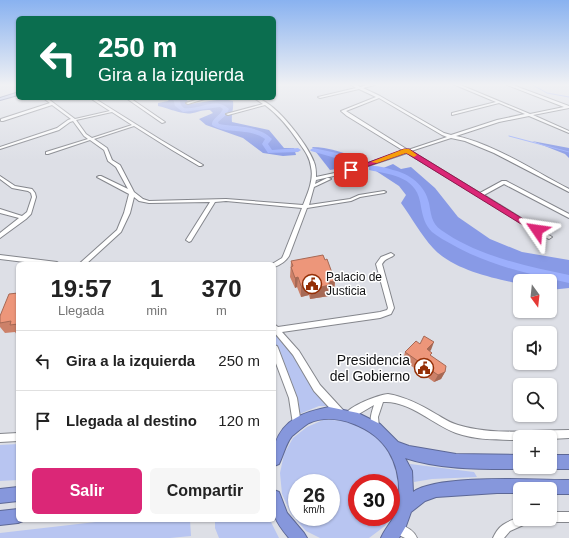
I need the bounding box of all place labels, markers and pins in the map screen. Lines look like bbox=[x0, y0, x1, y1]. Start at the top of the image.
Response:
pin bbox=[334, 153, 368, 187]
place label: Palacio de Justicia bbox=[326, 270, 382, 298]
public building icon: Palacio de Justicia bbox=[301, 273, 323, 295]
place label: Presidencia del Gobierno bbox=[330, 352, 410, 384]
public building icon: Presidencia del Gobierno bbox=[413, 357, 435, 379]

